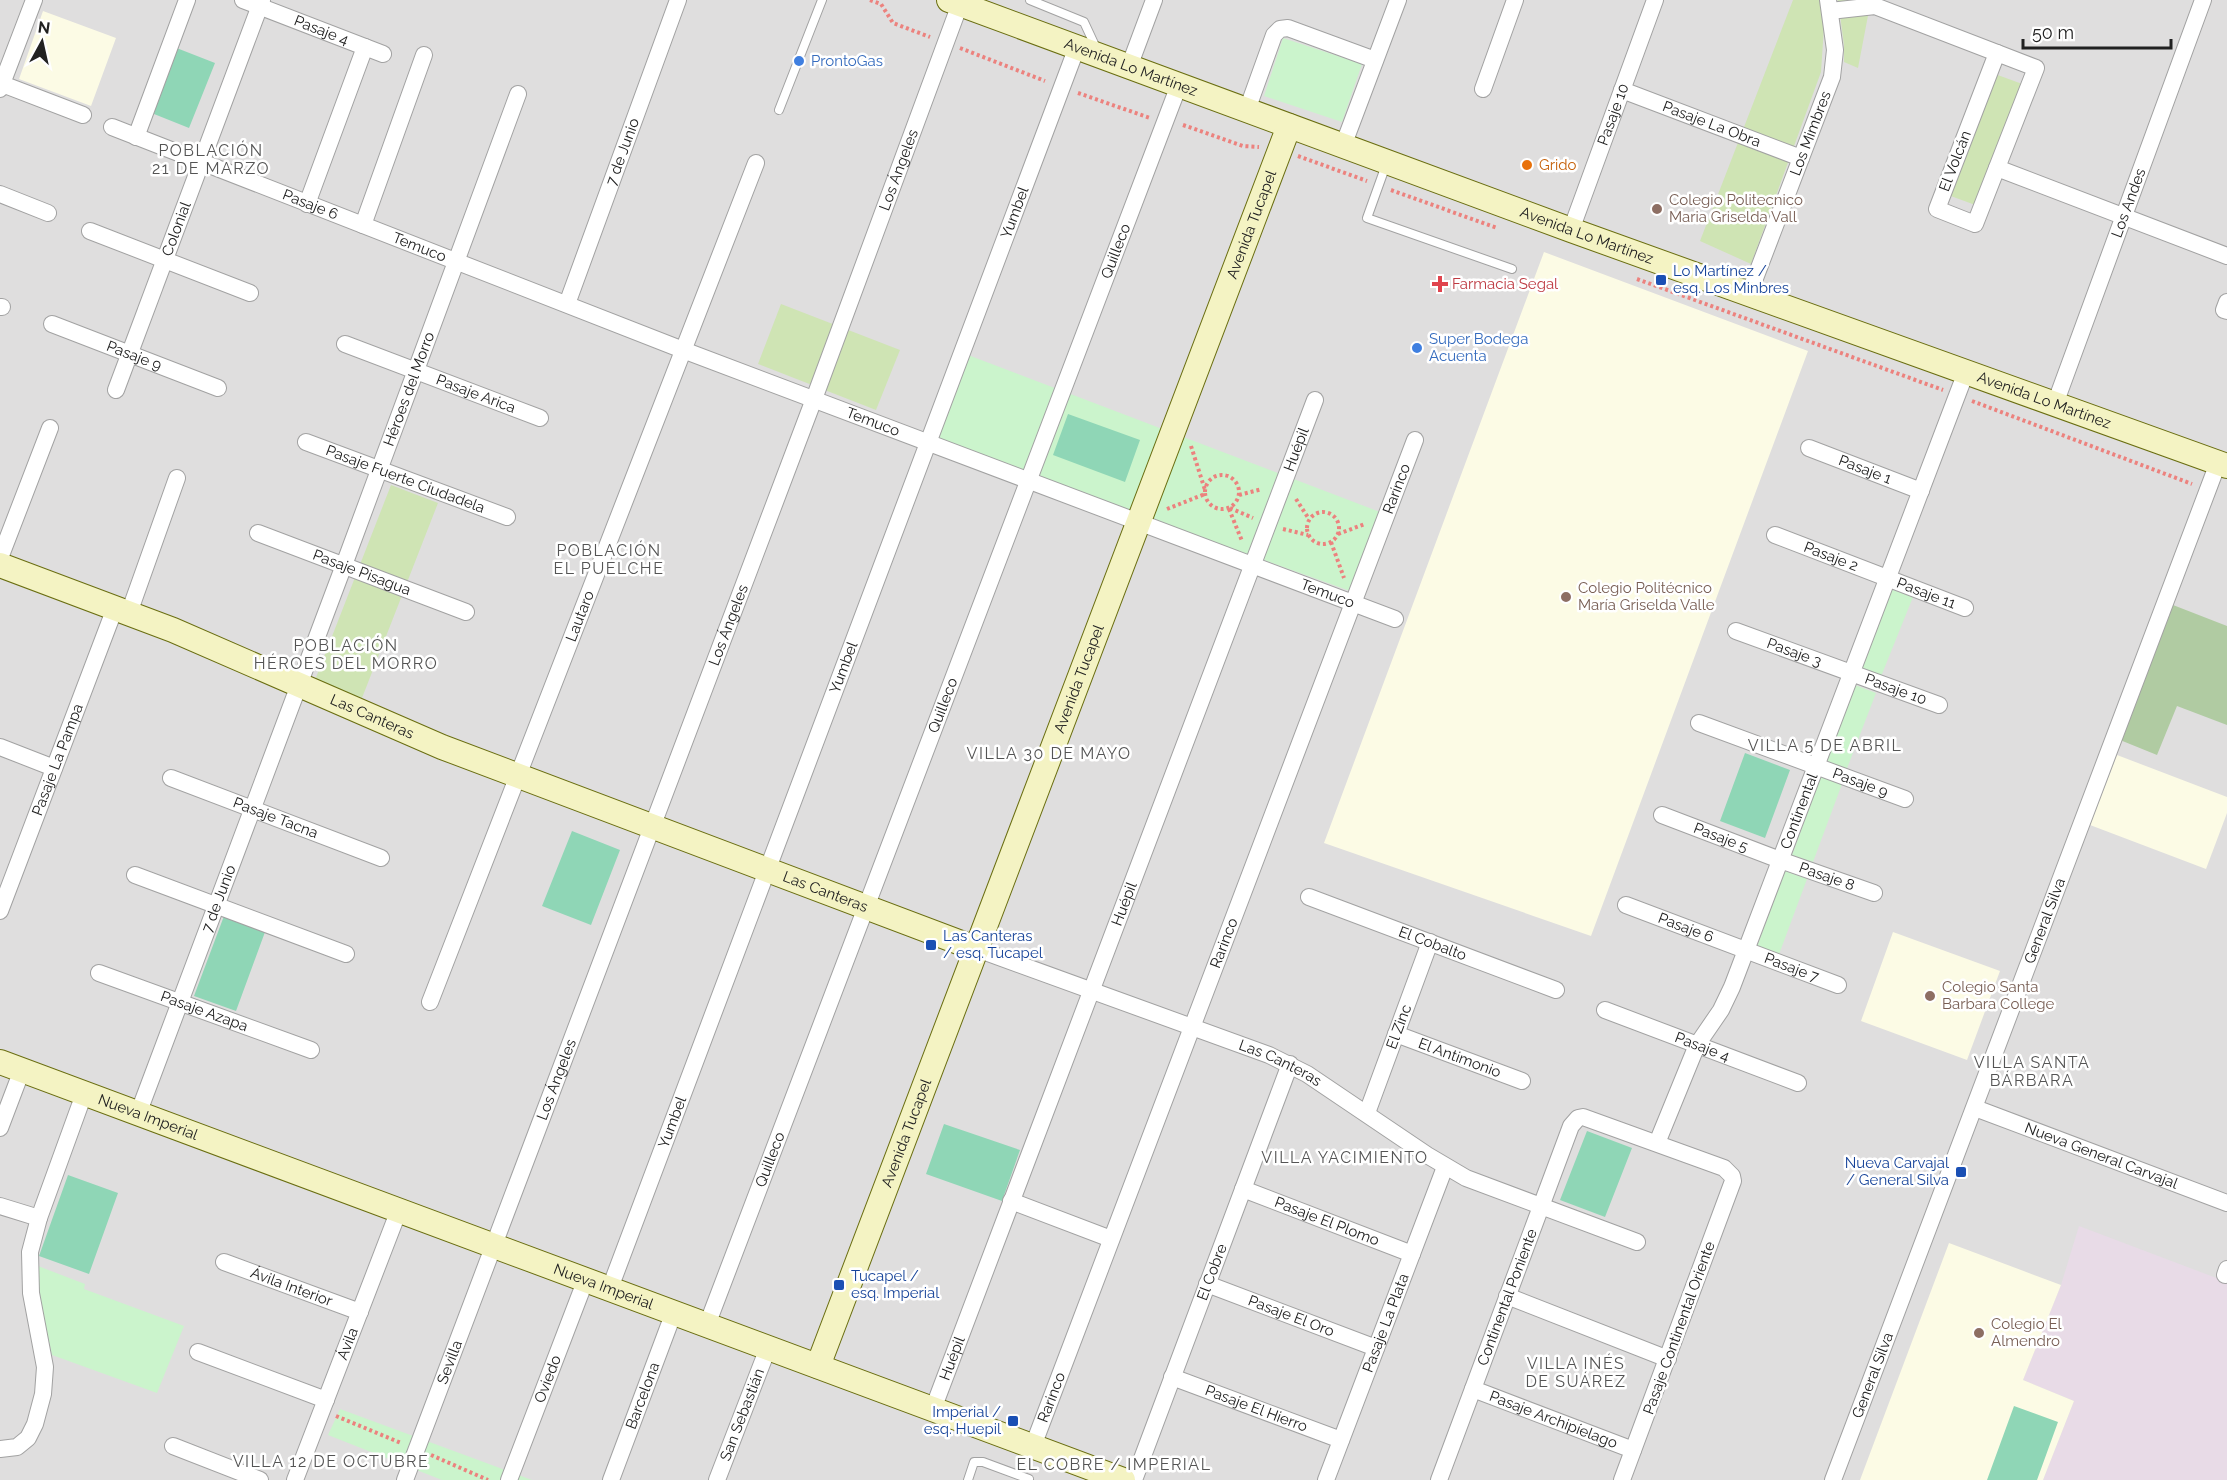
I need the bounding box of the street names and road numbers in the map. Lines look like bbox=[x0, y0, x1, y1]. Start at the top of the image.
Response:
street label: Pasaje 4 bbox=[291, 12, 351, 49]
street label: Avenida Lo Martínez bbox=[1062, 34, 1200, 100]
street label: Pasaje 10 bbox=[1594, 81, 1633, 148]
street label: Los Mimbres bbox=[1786, 88, 1835, 178]
street label: Pasaje La Obra bbox=[1660, 97, 1763, 151]
street label: 7 de Junio bbox=[602, 116, 643, 188]
street label: Los Ángeles bbox=[875, 127, 922, 213]
street label: El Volcán bbox=[1935, 128, 1975, 194]
street label: Los Andes bbox=[2108, 166, 2150, 240]
street label: Avenida Tucapel bbox=[1223, 167, 1281, 281]
street label: Yumbel bbox=[997, 183, 1033, 241]
street label: Pasaje 6 bbox=[280, 186, 341, 223]
street label: Colonial bbox=[158, 198, 195, 259]
street label: Avenida Lo Martínez bbox=[1518, 203, 1656, 268]
street label: Quilleco bbox=[1097, 221, 1134, 281]
street label: Temuco bbox=[390, 228, 449, 266]
street label: Héroes del Morro bbox=[380, 329, 438, 449]
street label: Pasaje 9 bbox=[104, 337, 164, 375]
street label: Avenida Lo Martínez bbox=[1975, 368, 2113, 432]
street label: Pasaje Arica bbox=[434, 370, 518, 417]
street label: Temuco bbox=[843, 403, 902, 440]
street label: Huépil bbox=[1280, 424, 1313, 474]
street label: Pasaje Fuerte Ciudadela bbox=[323, 441, 487, 517]
street label: Pasaje 1 bbox=[1836, 451, 1895, 488]
street label: Rarinco bbox=[1379, 461, 1414, 516]
street label: Pasaje 2 bbox=[1801, 538, 1861, 575]
street label: Pasaje Pisagua bbox=[310, 546, 413, 599]
street label: Pasaje 11 bbox=[1894, 574, 1959, 613]
street label: Temuco bbox=[1298, 575, 1357, 612]
street label: Los Ángeles bbox=[705, 582, 752, 668]
street label: Lautaro bbox=[562, 588, 598, 644]
street label: Avenida Tucapel bbox=[1050, 621, 1108, 736]
street label: Pasaje 3 bbox=[1764, 634, 1824, 670]
street label: Yumbel bbox=[826, 638, 862, 696]
street label: Pasaje 10 bbox=[1862, 670, 1929, 709]
street label: Quilleco bbox=[924, 675, 962, 735]
street label: Las Canteras bbox=[328, 691, 417, 743]
street label: Pasaje La Pampa bbox=[28, 701, 87, 818]
street label: Pasaje 9 bbox=[1830, 764, 1891, 801]
street label: Continental bbox=[1776, 770, 1822, 852]
street label: Pasaje Tacna bbox=[231, 794, 321, 842]
street label: Pasaje 5 bbox=[1691, 819, 1751, 856]
street label: Pasaje 8 bbox=[1797, 858, 1857, 895]
street label: 7 de Junio bbox=[198, 862, 240, 935]
street label: Las Canteras bbox=[780, 868, 871, 916]
street label: General Silva bbox=[2020, 875, 2069, 966]
street label: Huépil bbox=[1108, 879, 1141, 928]
street label: Pasaje 6 bbox=[1656, 909, 1716, 946]
street label: Rarinco bbox=[1206, 915, 1242, 971]
street label: El Cobalto bbox=[1396, 923, 1469, 965]
street label: Pasaje 7 bbox=[1762, 949, 1821, 986]
street label: Pasaje Azapa bbox=[158, 987, 250, 1035]
street label: El Zinc bbox=[1382, 1002, 1415, 1052]
street label: Pasaje 4 bbox=[1672, 1028, 1732, 1065]
street label: El Antimonio bbox=[1416, 1034, 1504, 1081]
street label: Las Canteras bbox=[1236, 1036, 1325, 1090]
street label: Los Ángeles bbox=[533, 1037, 580, 1123]
street label: Avenida Tucapel bbox=[878, 1076, 935, 1190]
street label: Nueva Imperial bbox=[96, 1090, 201, 1144]
street label: Yumbel bbox=[654, 1093, 691, 1151]
street label: Nueva General Carvajal bbox=[2022, 1119, 2181, 1193]
street label: Quilleco bbox=[751, 1129, 789, 1190]
street label: Pasaje El Plomo bbox=[1272, 1193, 1382, 1250]
street label: Continental Poniente bbox=[1473, 1226, 1541, 1368]
street label: Pasaje Continental Oriente bbox=[1639, 1239, 1719, 1417]
street label: El Cobre bbox=[1193, 1241, 1231, 1303]
street label: Nueva Imperial bbox=[551, 1260, 657, 1314]
street label: Ávila Interior bbox=[248, 1264, 336, 1310]
street label: Pasaje La Plata bbox=[1359, 1271, 1413, 1375]
street label: Pasaje El Oro bbox=[1246, 1291, 1337, 1340]
street label: Ávila bbox=[333, 1325, 362, 1362]
street label: General Silva bbox=[1848, 1330, 1897, 1421]
street label: Huépil bbox=[936, 1333, 969, 1383]
street label: Sevilla bbox=[433, 1338, 466, 1387]
street label: Oviedo bbox=[530, 1353, 565, 1406]
street label: Barcelona bbox=[622, 1360, 663, 1432]
street label: San Sebastián bbox=[716, 1366, 768, 1464]
street label: Rarinco bbox=[1034, 1370, 1069, 1425]
street label: Pasaje El Hierro bbox=[1203, 1381, 1310, 1436]
street label: Pasaje Archipíelago bbox=[1487, 1387, 1620, 1452]

